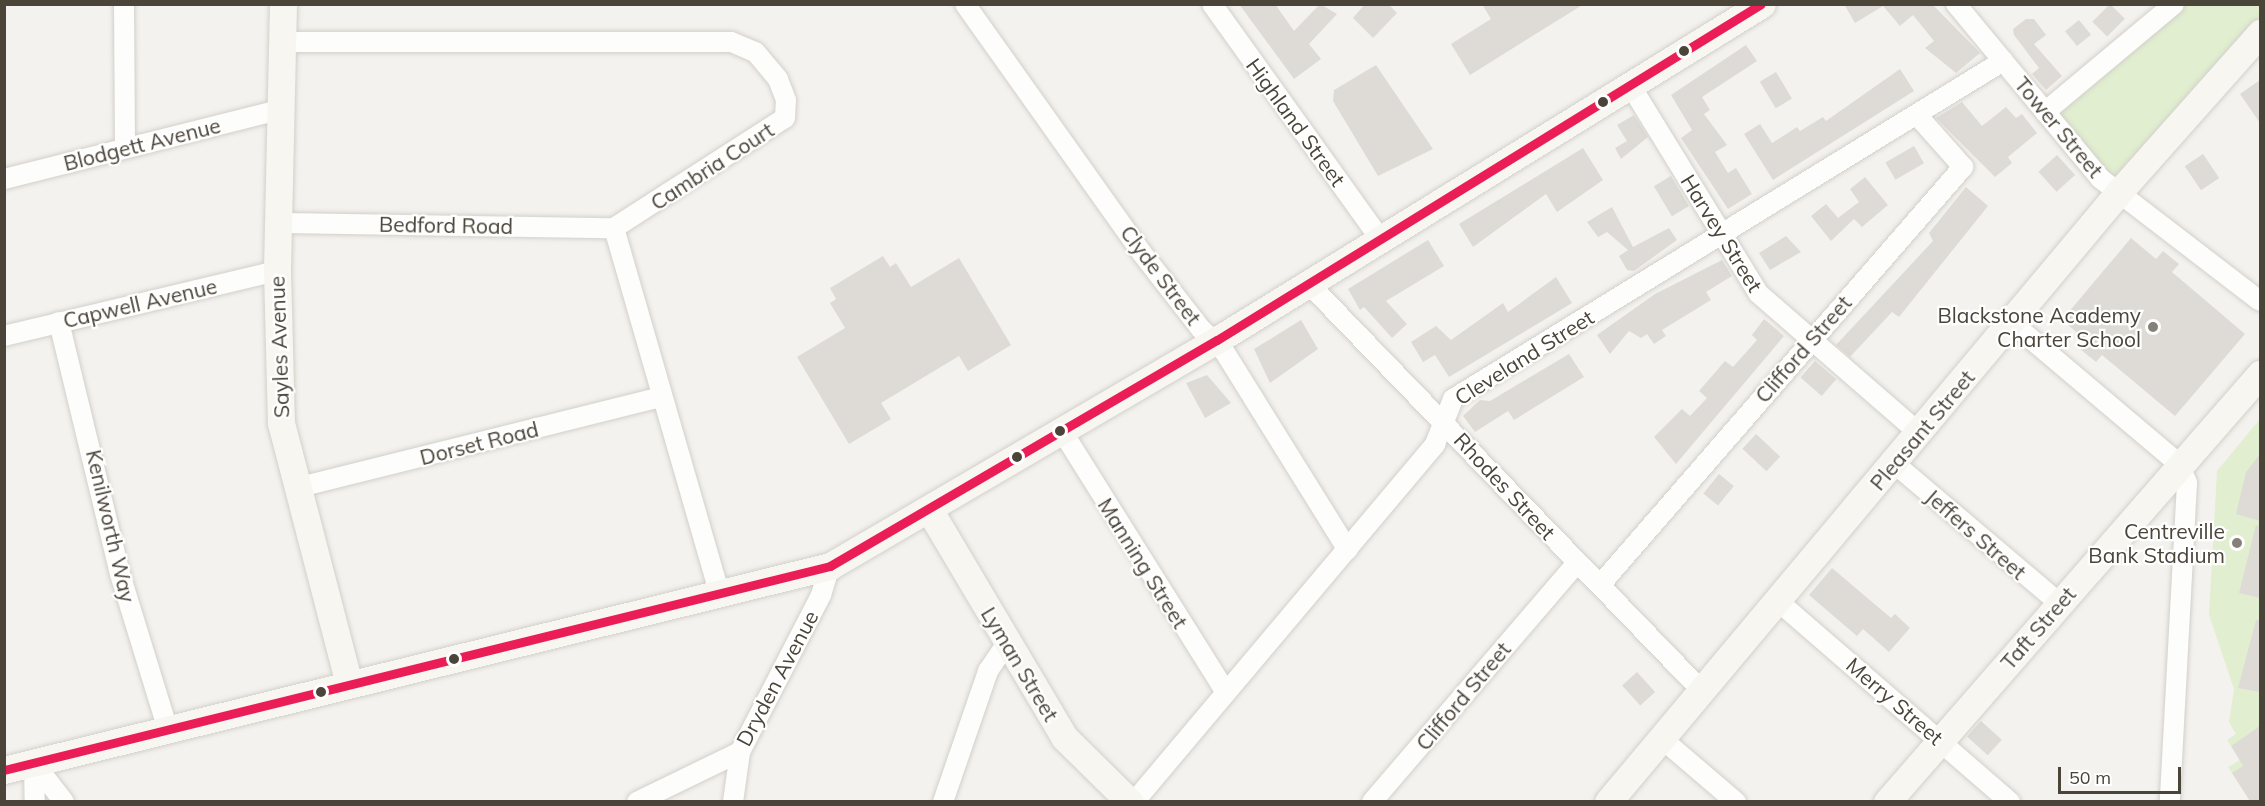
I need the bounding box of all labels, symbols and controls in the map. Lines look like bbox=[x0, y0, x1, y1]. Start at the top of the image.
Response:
unlabelled marker bbox=[1678, 45, 1690, 57]
street label: Highland Street bbox=[1241, 53, 1351, 191]
street label: Tower Street bbox=[2010, 72, 2108, 182]
unlabelled marker bbox=[1597, 96, 1609, 108]
street label: Blodgett Avenue bbox=[61, 112, 223, 176]
street label: Cambria Court bbox=[646, 117, 778, 215]
street label: Harvey Street bbox=[1676, 170, 1768, 296]
street label: Bedford Road bbox=[379, 211, 513, 239]
street label: Clyde Street bbox=[1115, 220, 1207, 330]
street label: Capwell Avenue bbox=[61, 273, 219, 333]
street label: Sayles Avenue bbox=[264, 276, 294, 418]
street label: Clifford Street bbox=[1750, 290, 1856, 408]
place label: Blackstone Academy Charter School bbox=[1938, 302, 2141, 352]
street label: Cleveland Street bbox=[1450, 304, 1598, 410]
marker: Blackstone Academy Charter School bbox=[2146, 320, 2160, 334]
street label: Pleasant Street bbox=[1864, 365, 1980, 495]
street label: Dorset Road bbox=[417, 416, 541, 470]
unlabelled marker bbox=[1054, 425, 1066, 437]
street label: Rhodes Street bbox=[1449, 427, 1561, 545]
street label: Kenilworth Way bbox=[81, 447, 141, 605]
unlabelled marker bbox=[1011, 451, 1023, 463]
street label: Jeffers Street bbox=[1921, 484, 2031, 584]
street label: Manning Street bbox=[1093, 493, 1193, 633]
place label: Centreville Bank Stadium bbox=[2088, 518, 2225, 568]
marker: Centreville Bank Stadium bbox=[2230, 536, 2244, 550]
street label: Taft Street bbox=[1995, 582, 2081, 674]
street label: Lyman Street bbox=[976, 602, 1064, 726]
street label: Dryden Avenue bbox=[731, 606, 823, 750]
street label: Clifford Street bbox=[1410, 637, 1516, 755]
street label: Merry Street bbox=[1841, 652, 1949, 750]
unlabelled marker bbox=[448, 653, 460, 665]
unlabelled marker bbox=[315, 686, 327, 698]
scale bar bbox=[2061, 755, 2184, 793]
text: 50 m bbox=[2069, 766, 2111, 789]

